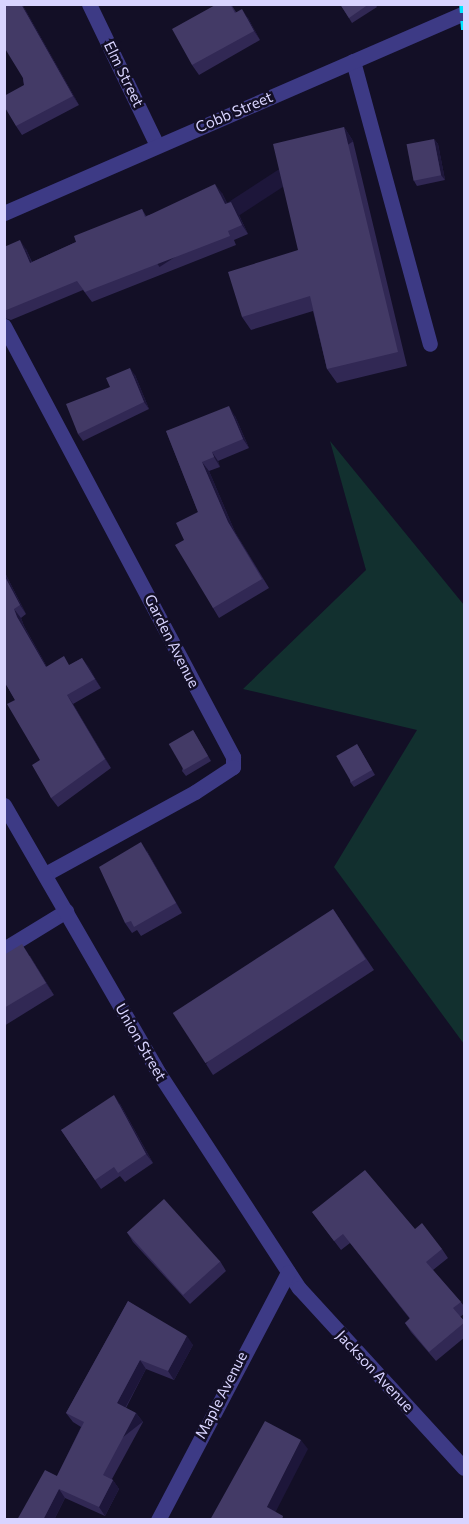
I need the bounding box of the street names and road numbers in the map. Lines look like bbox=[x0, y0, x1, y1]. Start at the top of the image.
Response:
street label: Elm Street bbox=[100, 38, 148, 110]
street label: Cobb Street bbox=[193, 88, 275, 136]
street label: Garden Avenue bbox=[141, 591, 203, 691]
street label: Union Street bbox=[112, 1000, 170, 1084]
street label: Jackson Avenue bbox=[333, 1326, 417, 1416]
street label: Maple Avenue bbox=[191, 1348, 251, 1442]

